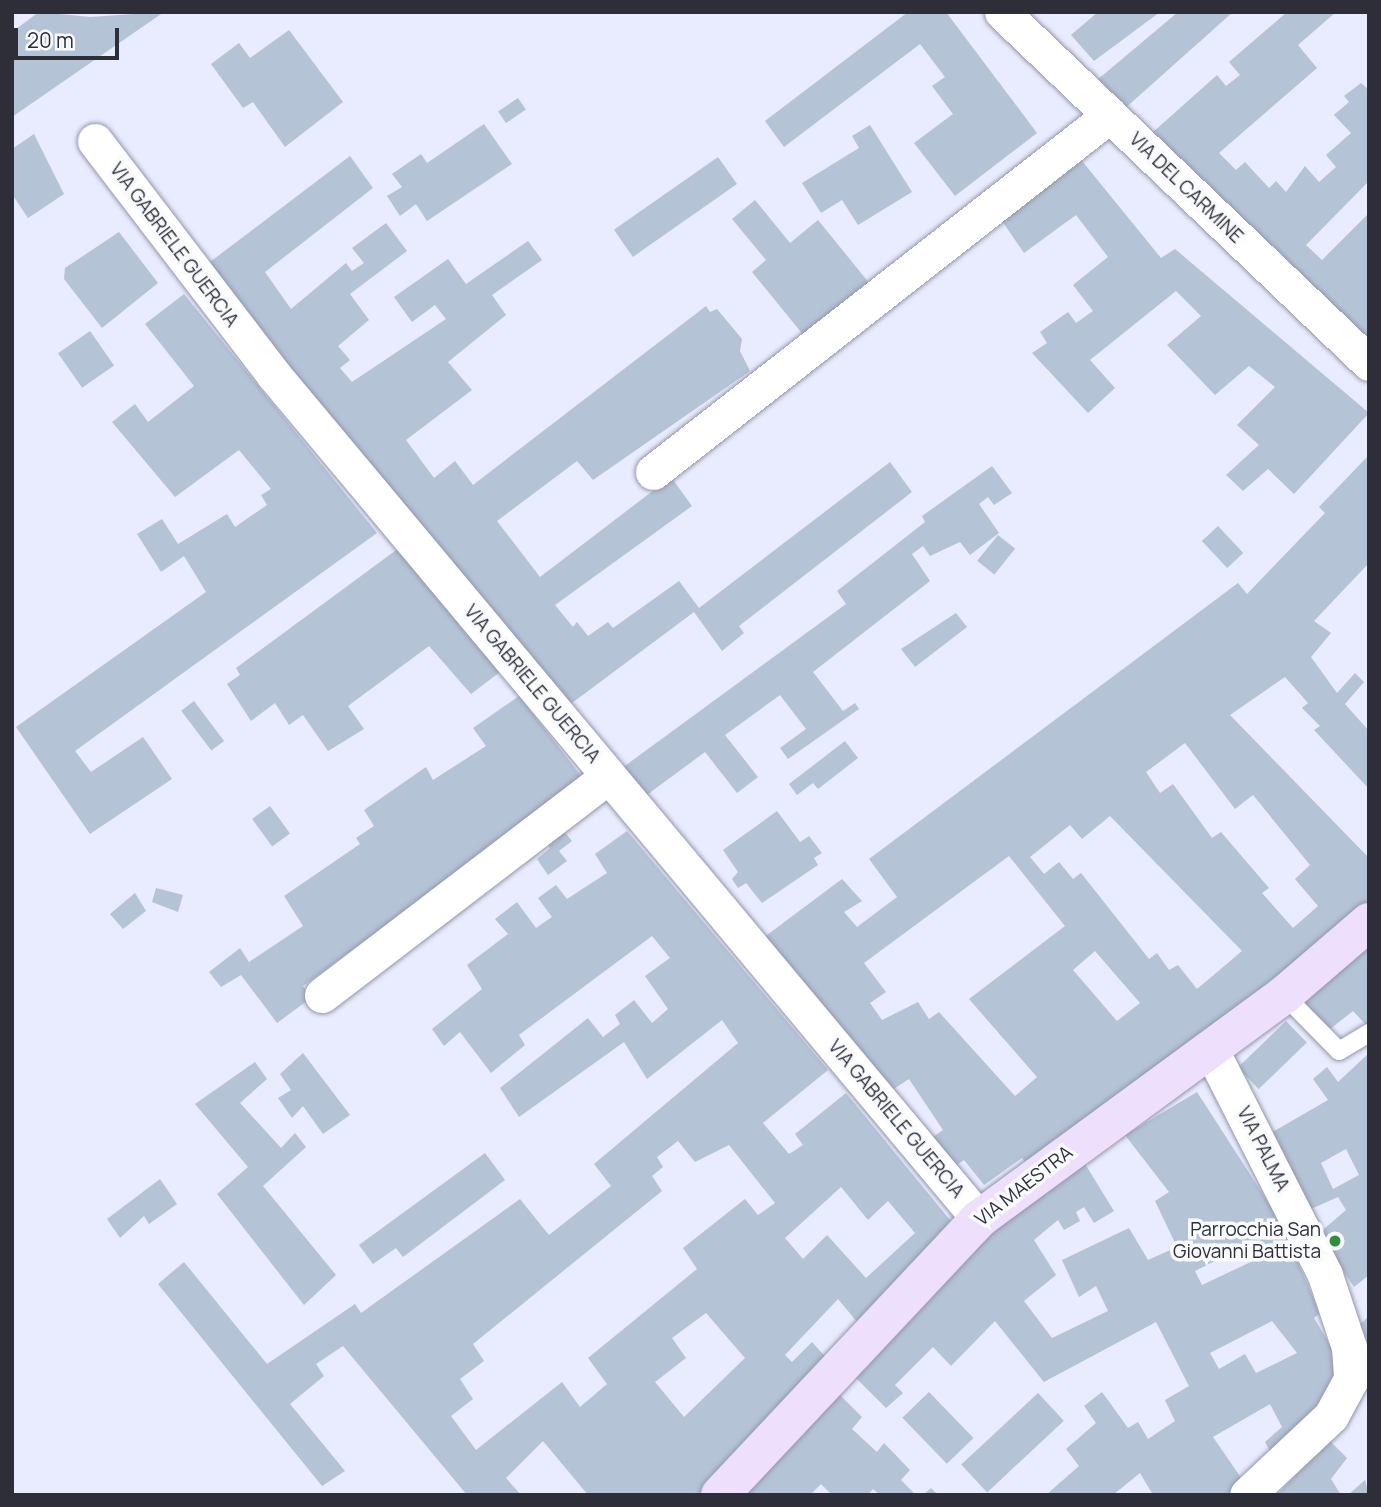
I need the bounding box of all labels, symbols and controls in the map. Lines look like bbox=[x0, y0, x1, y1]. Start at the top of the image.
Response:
scale bar bbox=[18, 14, 122, 58]
text: 20 m bbox=[27, 26, 74, 54]
street label: VIA DEL CARMINE bbox=[1124, 128, 1248, 248]
street label: VIA GABRIELE GUERCIA bbox=[105, 159, 243, 331]
street label: VIA GABRIELE GUERCIA bbox=[459, 600, 605, 768]
street label: VIA GABRIELE GUERCIA bbox=[823, 1035, 969, 1203]
street label: VIA PALMA bbox=[1232, 1103, 1294, 1195]
street label: VIA MAESTRA bbox=[971, 1141, 1077, 1231]
place label: Parrocchia San Giovanni Battista bbox=[1173, 1219, 1321, 1263]
marker: Parrocchia San Giovanni Battista bbox=[1327, 1233, 1343, 1249]

